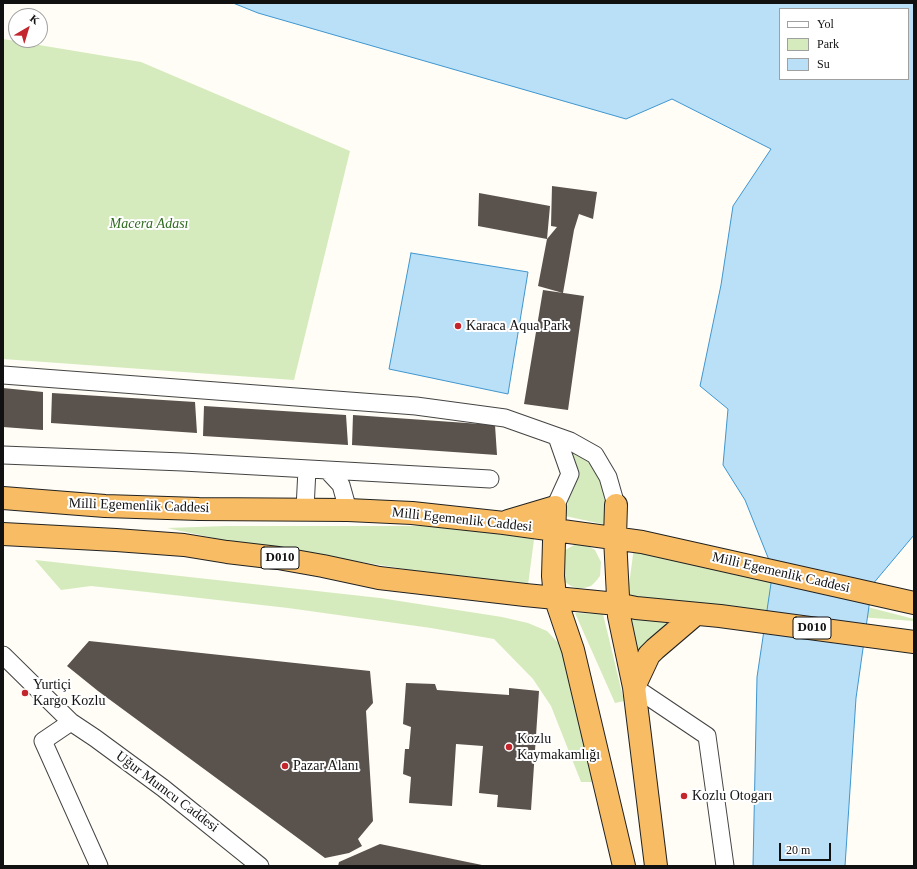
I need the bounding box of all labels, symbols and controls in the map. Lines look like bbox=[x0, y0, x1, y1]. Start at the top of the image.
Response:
north arrow bbox=[8, 8, 48, 48]
legend bbox=[779, 8, 909, 80]
text: K bbox=[28, 12, 42, 27]
text: Yol bbox=[817, 17, 834, 31]
text: Park bbox=[817, 37, 839, 51]
text: Su bbox=[817, 57, 830, 71]
park label: Macera Adası bbox=[110, 216, 188, 232]
place label: Karaca Aqua Park bbox=[466, 318, 569, 334]
marker: Karaca Aqua Park bbox=[453, 321, 463, 331]
street label: Milli Egemenlik Caddesi bbox=[68, 495, 210, 517]
street label: Milli Egemenlik Caddesi bbox=[391, 504, 533, 536]
road number: D010 bbox=[261, 547, 299, 569]
street label: Milli Egemenlik Caddesi bbox=[711, 549, 851, 597]
road number: D010 bbox=[793, 617, 831, 639]
place label: Yurtiçi Kargo Kozlu bbox=[33, 677, 105, 710]
marker: Yurtiçi Kargo Kozlu bbox=[20, 688, 30, 698]
place label: Kozlu Kaymakamlığı bbox=[517, 731, 600, 764]
marker: Kozlu Kaymakamlığı bbox=[504, 742, 514, 752]
street label: Uğur Mumcu Caddesi bbox=[112, 748, 222, 836]
place label: Pazar Alanı bbox=[293, 758, 359, 774]
marker: Pazar Alanı bbox=[280, 761, 290, 771]
place label: Kozlu Otogarı bbox=[692, 788, 772, 804]
marker: Kozlu Otogarı bbox=[679, 791, 689, 801]
scale bar bbox=[781, 835, 833, 861]
text: 20 m bbox=[786, 843, 810, 857]

